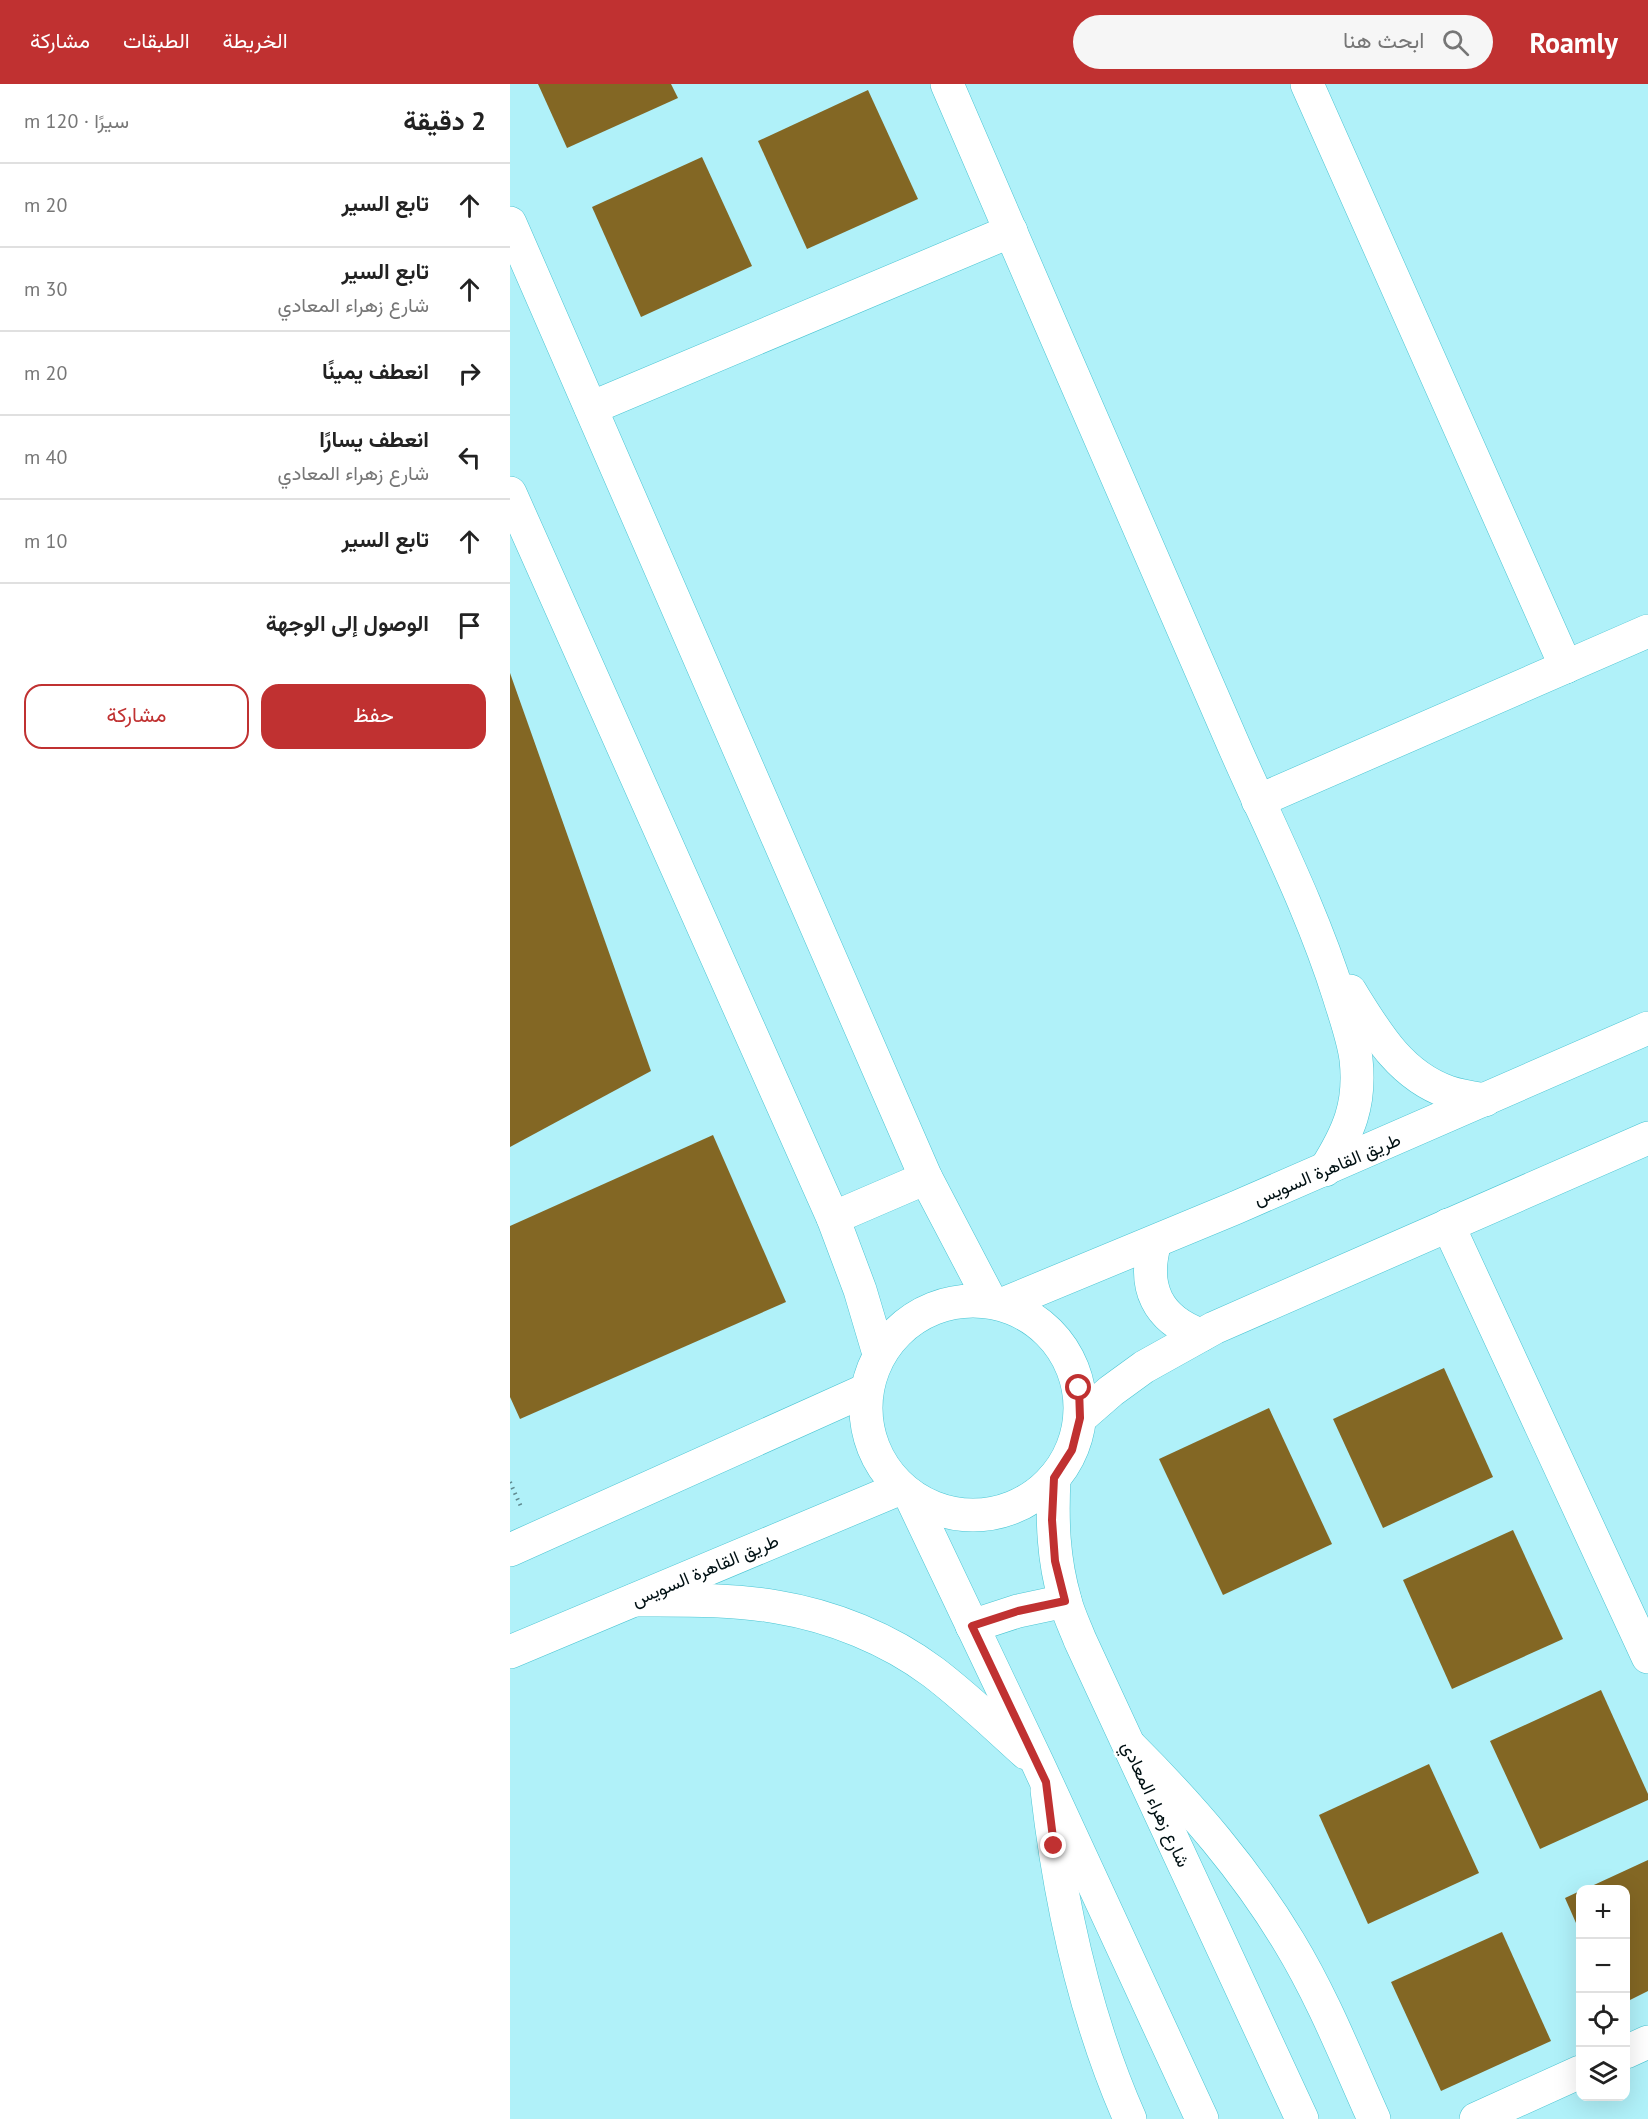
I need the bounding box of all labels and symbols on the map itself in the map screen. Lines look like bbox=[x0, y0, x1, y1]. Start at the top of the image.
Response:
street label: طريق القاهرة السويس bbox=[1250, 1128, 1404, 1210]
route start bbox=[1065, 1374, 1091, 1400]
street label: طريق القاهرة السويس bbox=[628, 1529, 782, 1611]
street label: شارع زهراء المعادي bbox=[1113, 1737, 1195, 1872]
route end bbox=[1040, 1832, 1066, 1858]

